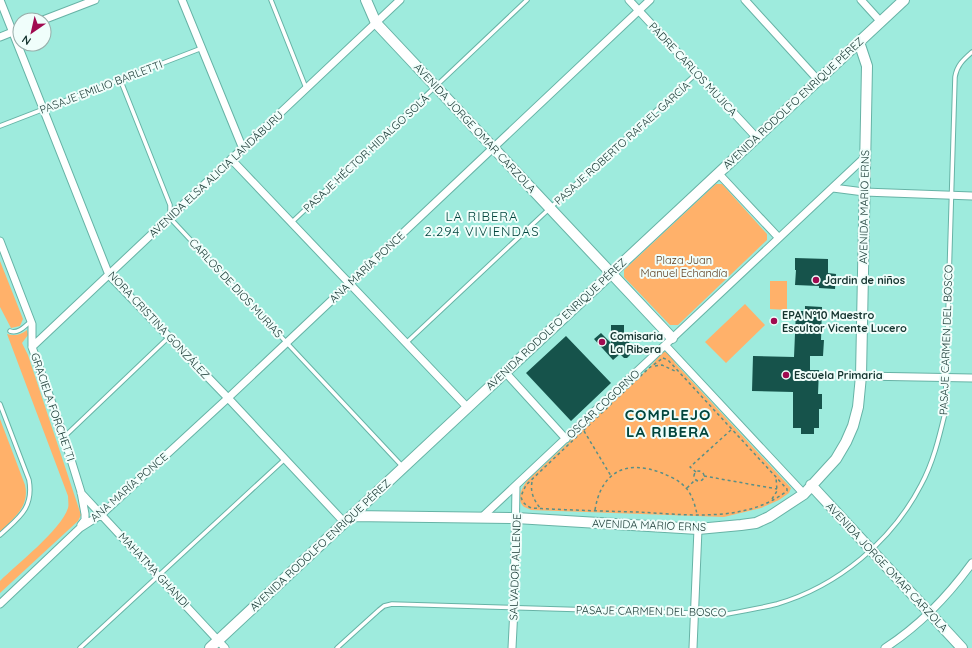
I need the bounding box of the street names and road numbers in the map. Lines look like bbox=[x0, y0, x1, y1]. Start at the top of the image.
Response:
street label: PADRE CARLOS MUJICA bbox=[646, 19, 740, 119]
street label: AVENIDA RODOLFO ENRIQUE PÉREZ bbox=[720, 34, 866, 172]
street label: PASAJE EMILIO BARLETTI bbox=[38, 57, 164, 117]
street label: AVENIDA JORGE OMAR CARZOLA bbox=[411, 60, 539, 196]
street label: PASAJE ROBERTO RAFAEL GARCÍA bbox=[551, 78, 693, 208]
street label: PASAJE HÉCTOR HIDALGO SOLÁ bbox=[300, 91, 432, 215]
street label: AVENIDA ELSA ALICIA LANDÁBURU bbox=[146, 108, 286, 240]
street label: AVENIDA MARIO ERNS bbox=[856, 150, 872, 264]
street label: ANA MARÍA PONCE bbox=[326, 228, 408, 306]
street label: CARLOS DE DIOS MURIAS bbox=[186, 235, 286, 341]
street label: AVENIDA RODOLFO ENRIQUE PÉREZ bbox=[483, 255, 629, 393]
street label: PASAJE CARMEN DEL BOSCO bbox=[936, 265, 956, 415]
street label: NORA CRISTINA GONZÁLEZ bbox=[105, 268, 213, 382]
street label: GRACIELA FORCHETTI bbox=[28, 351, 78, 463]
street label: OSCAR COGORNO bbox=[564, 367, 642, 441]
street label: ANA MARÍA PONCE bbox=[87, 450, 171, 524]
street label: AVENIDA RODOLFO ENRIQUE PÉREZ bbox=[247, 476, 393, 614]
street label: AVENIDA JORGE OMAR CARZOLA bbox=[823, 499, 951, 635]
street label: SALVADOR ALLENDE bbox=[506, 513, 524, 621]
street label: AVENIDA MARIO ERNS bbox=[592, 516, 706, 534]
street label: MAHATMA GHANDI bbox=[115, 529, 193, 611]
street label: PASAJE CARMEN DEL BOSCO bbox=[576, 603, 726, 619]

